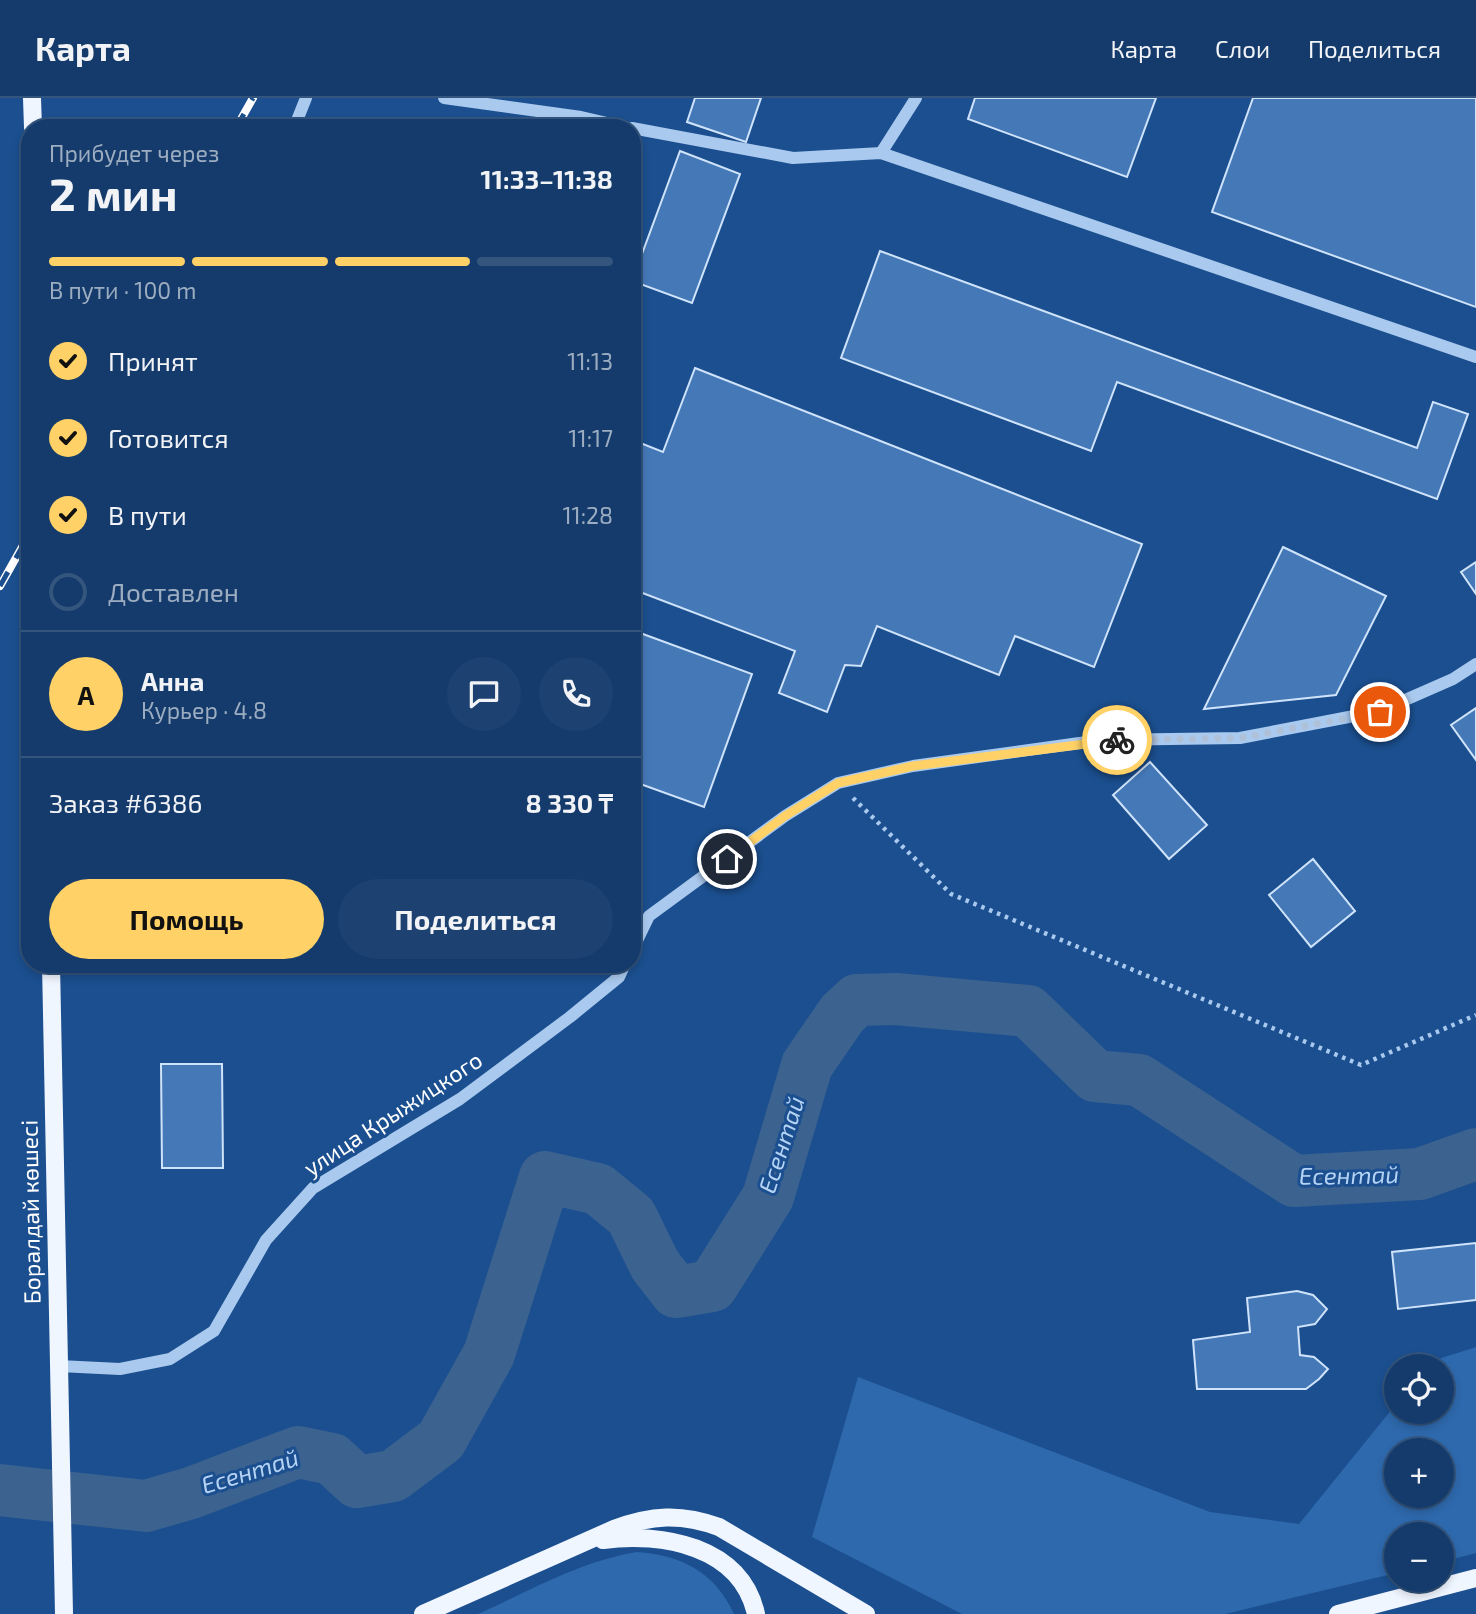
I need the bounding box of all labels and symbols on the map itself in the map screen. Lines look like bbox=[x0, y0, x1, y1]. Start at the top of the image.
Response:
pin bbox=[1350, 682, 1410, 742]
courier bbox=[1082, 705, 1152, 775]
pin bbox=[697, 829, 757, 889]
street label: улица Крыжицкого bbox=[298, 1045, 488, 1182]
water label: Есентай bbox=[751, 1092, 810, 1197]
street label: Боралдай көшесі bbox=[14, 1120, 46, 1304]
water label: Есентай bbox=[1299, 1159, 1399, 1190]
water label: Есентай bbox=[197, 1442, 302, 1499]

